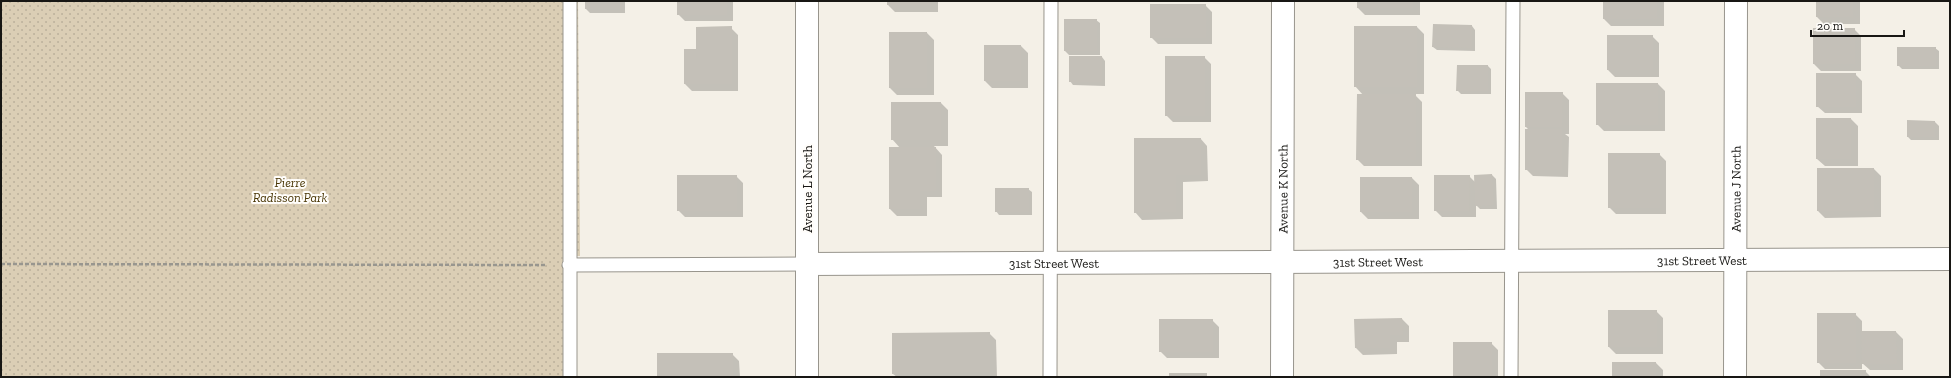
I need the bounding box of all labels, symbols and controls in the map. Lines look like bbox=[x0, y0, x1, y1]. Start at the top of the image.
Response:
scale bar bbox=[1811, 12, 1904, 38]
text: 20 m bbox=[1817, 19, 1844, 33]
street label: Avenue K North bbox=[1275, 144, 1290, 233]
street label: Avenue L North bbox=[800, 145, 815, 233]
street label: Avenue J North bbox=[1728, 145, 1743, 232]
park label: Pierre Radisson Park bbox=[253, 175, 328, 205]
street label: 31st Street West bbox=[1657, 252, 1747, 268]
street label: 31st Street West bbox=[1333, 254, 1423, 269]
street label: 31st Street West bbox=[1009, 255, 1099, 271]

